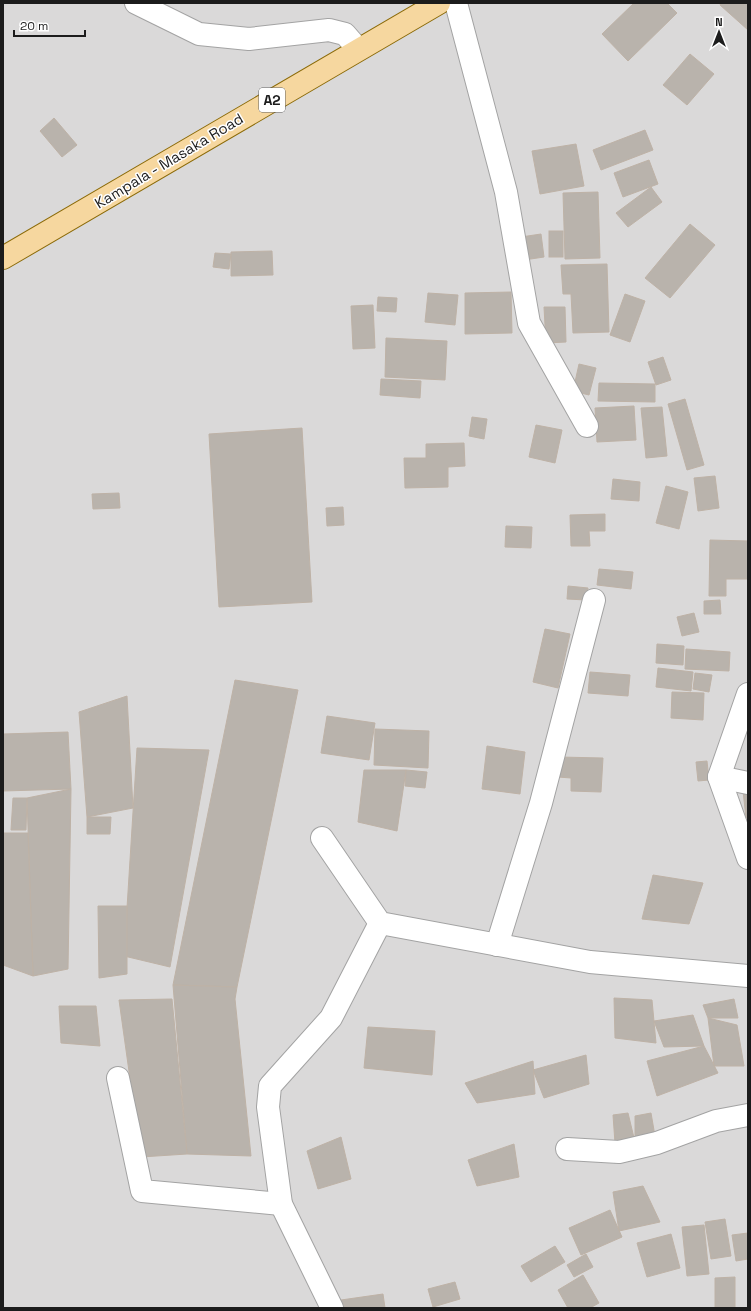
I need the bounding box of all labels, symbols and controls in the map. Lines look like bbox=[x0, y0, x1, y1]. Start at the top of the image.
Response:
scale bar bbox=[14, 12, 85, 38]
north arrow bbox=[699, 12, 739, 52]
text: N bbox=[715, 15, 723, 29]
text: 20 m bbox=[20, 18, 48, 34]
road number: A2 bbox=[259, 88, 285, 112]
street label: Kampala - Masaka Road bbox=[91, 109, 247, 213]

